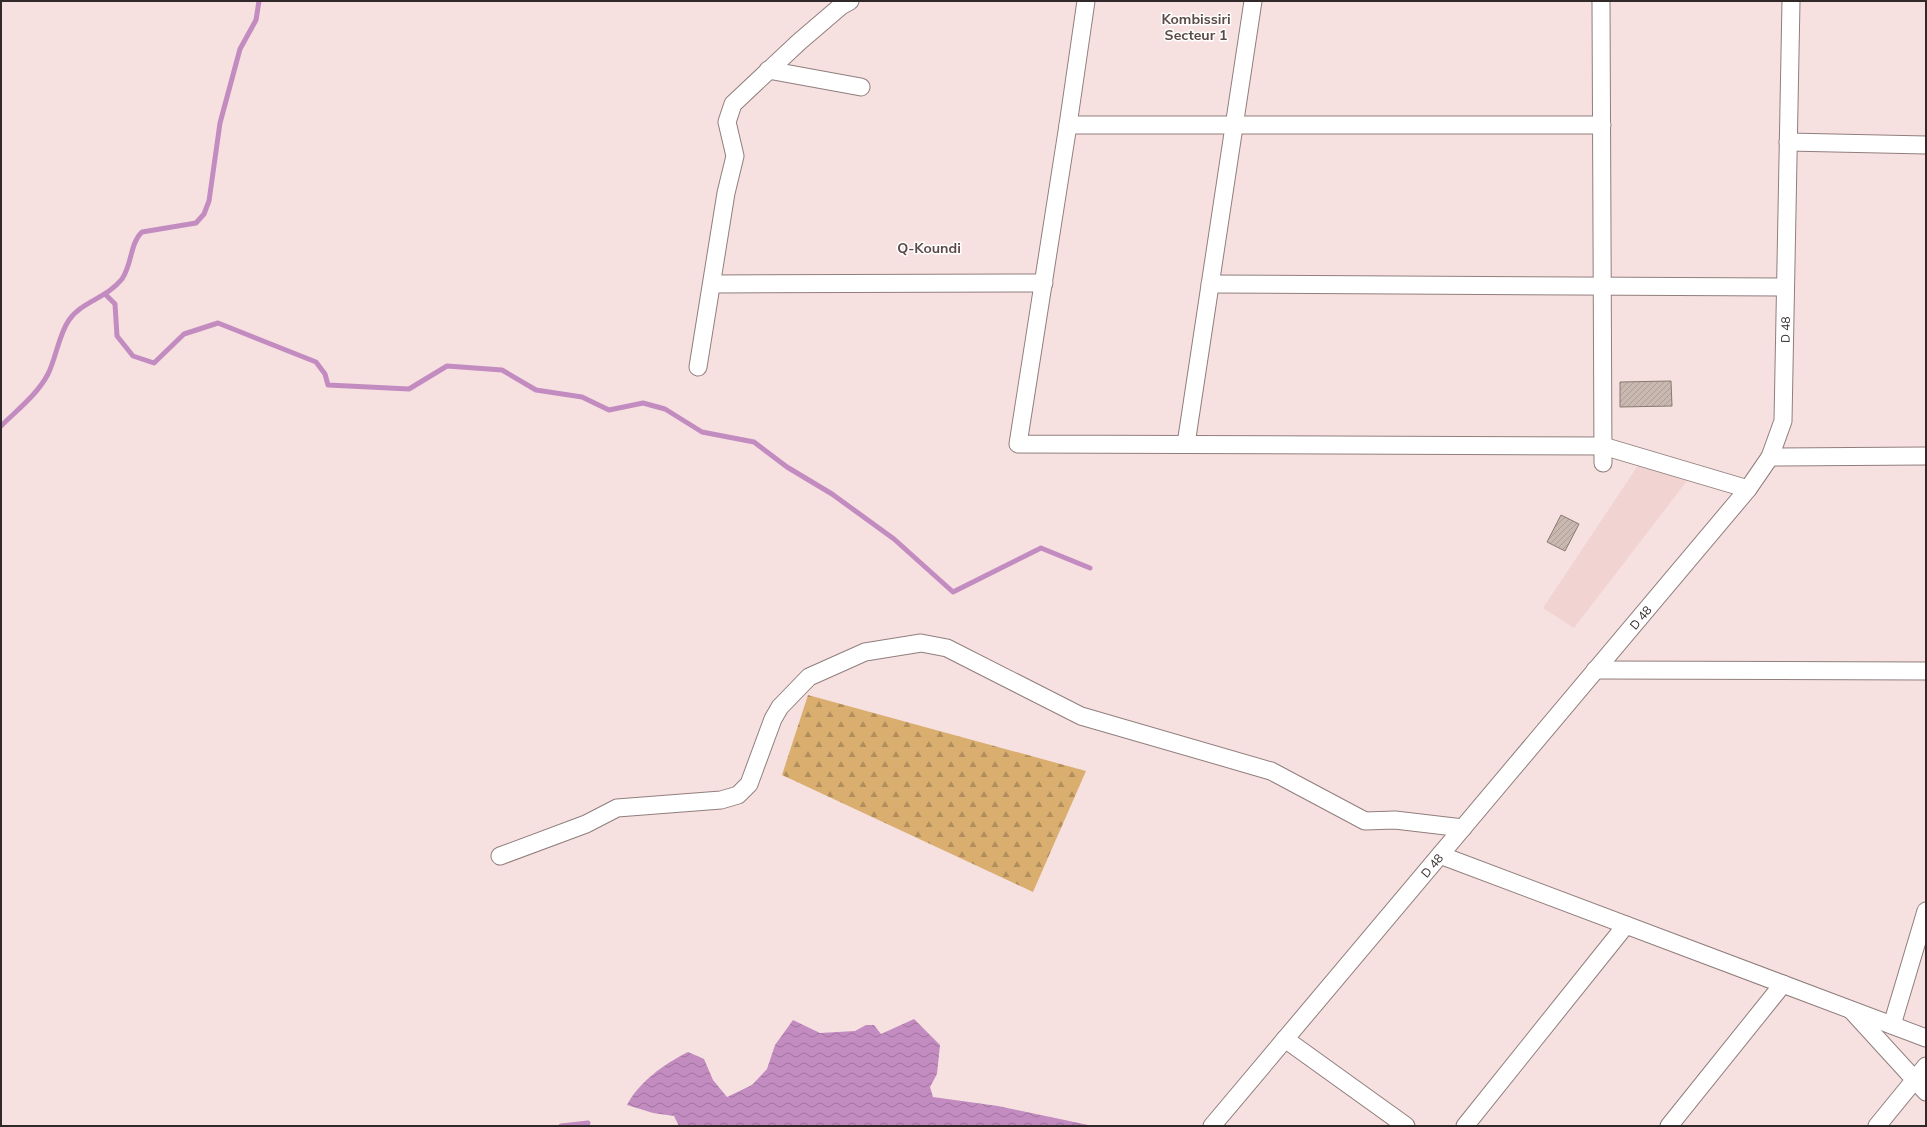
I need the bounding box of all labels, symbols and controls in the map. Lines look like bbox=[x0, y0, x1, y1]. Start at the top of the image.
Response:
district label: Kombissiri Secteur 1 bbox=[1161, 10, 1231, 44]
district label: Q-Koundi bbox=[897, 239, 961, 257]
street label: D 48 bbox=[1777, 316, 1792, 343]
street label: D 48 bbox=[1626, 602, 1654, 632]
street label: D 48 bbox=[1417, 850, 1446, 880]

